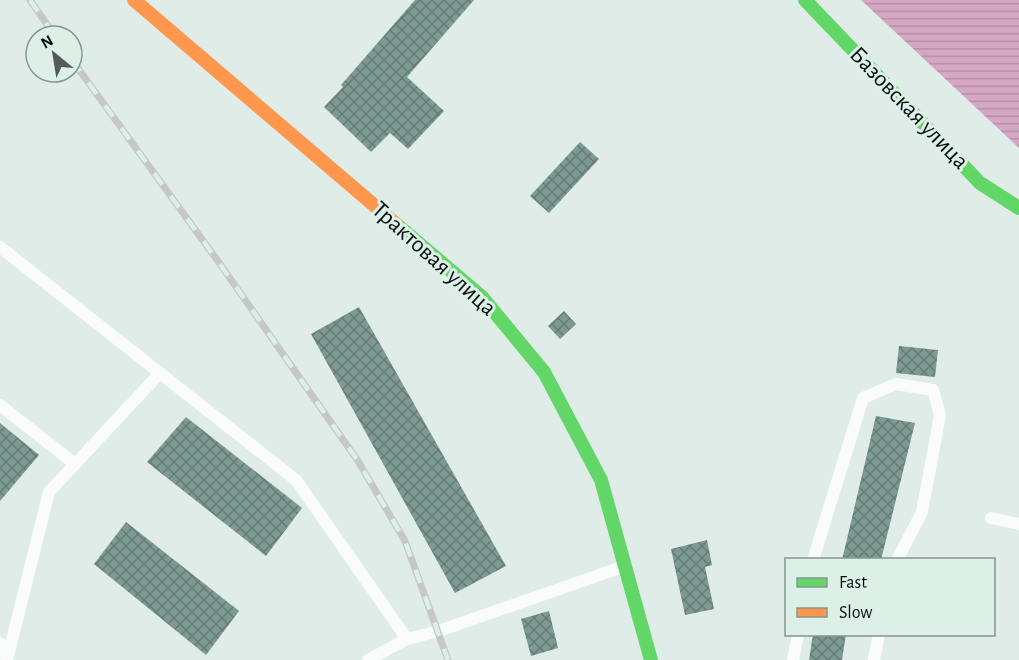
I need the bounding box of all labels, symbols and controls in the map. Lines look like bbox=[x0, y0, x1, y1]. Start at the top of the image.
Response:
north arrow bbox=[24, 24, 84, 84]
text: N bbox=[38, 32, 56, 52]
street label: Базовская улица bbox=[845, 42, 973, 174]
street label: Трактовая улица bbox=[367, 197, 501, 321]
legend bbox=[785, 558, 995, 636]
text: Fast bbox=[839, 574, 867, 592]
text: Slow bbox=[839, 604, 872, 622]

